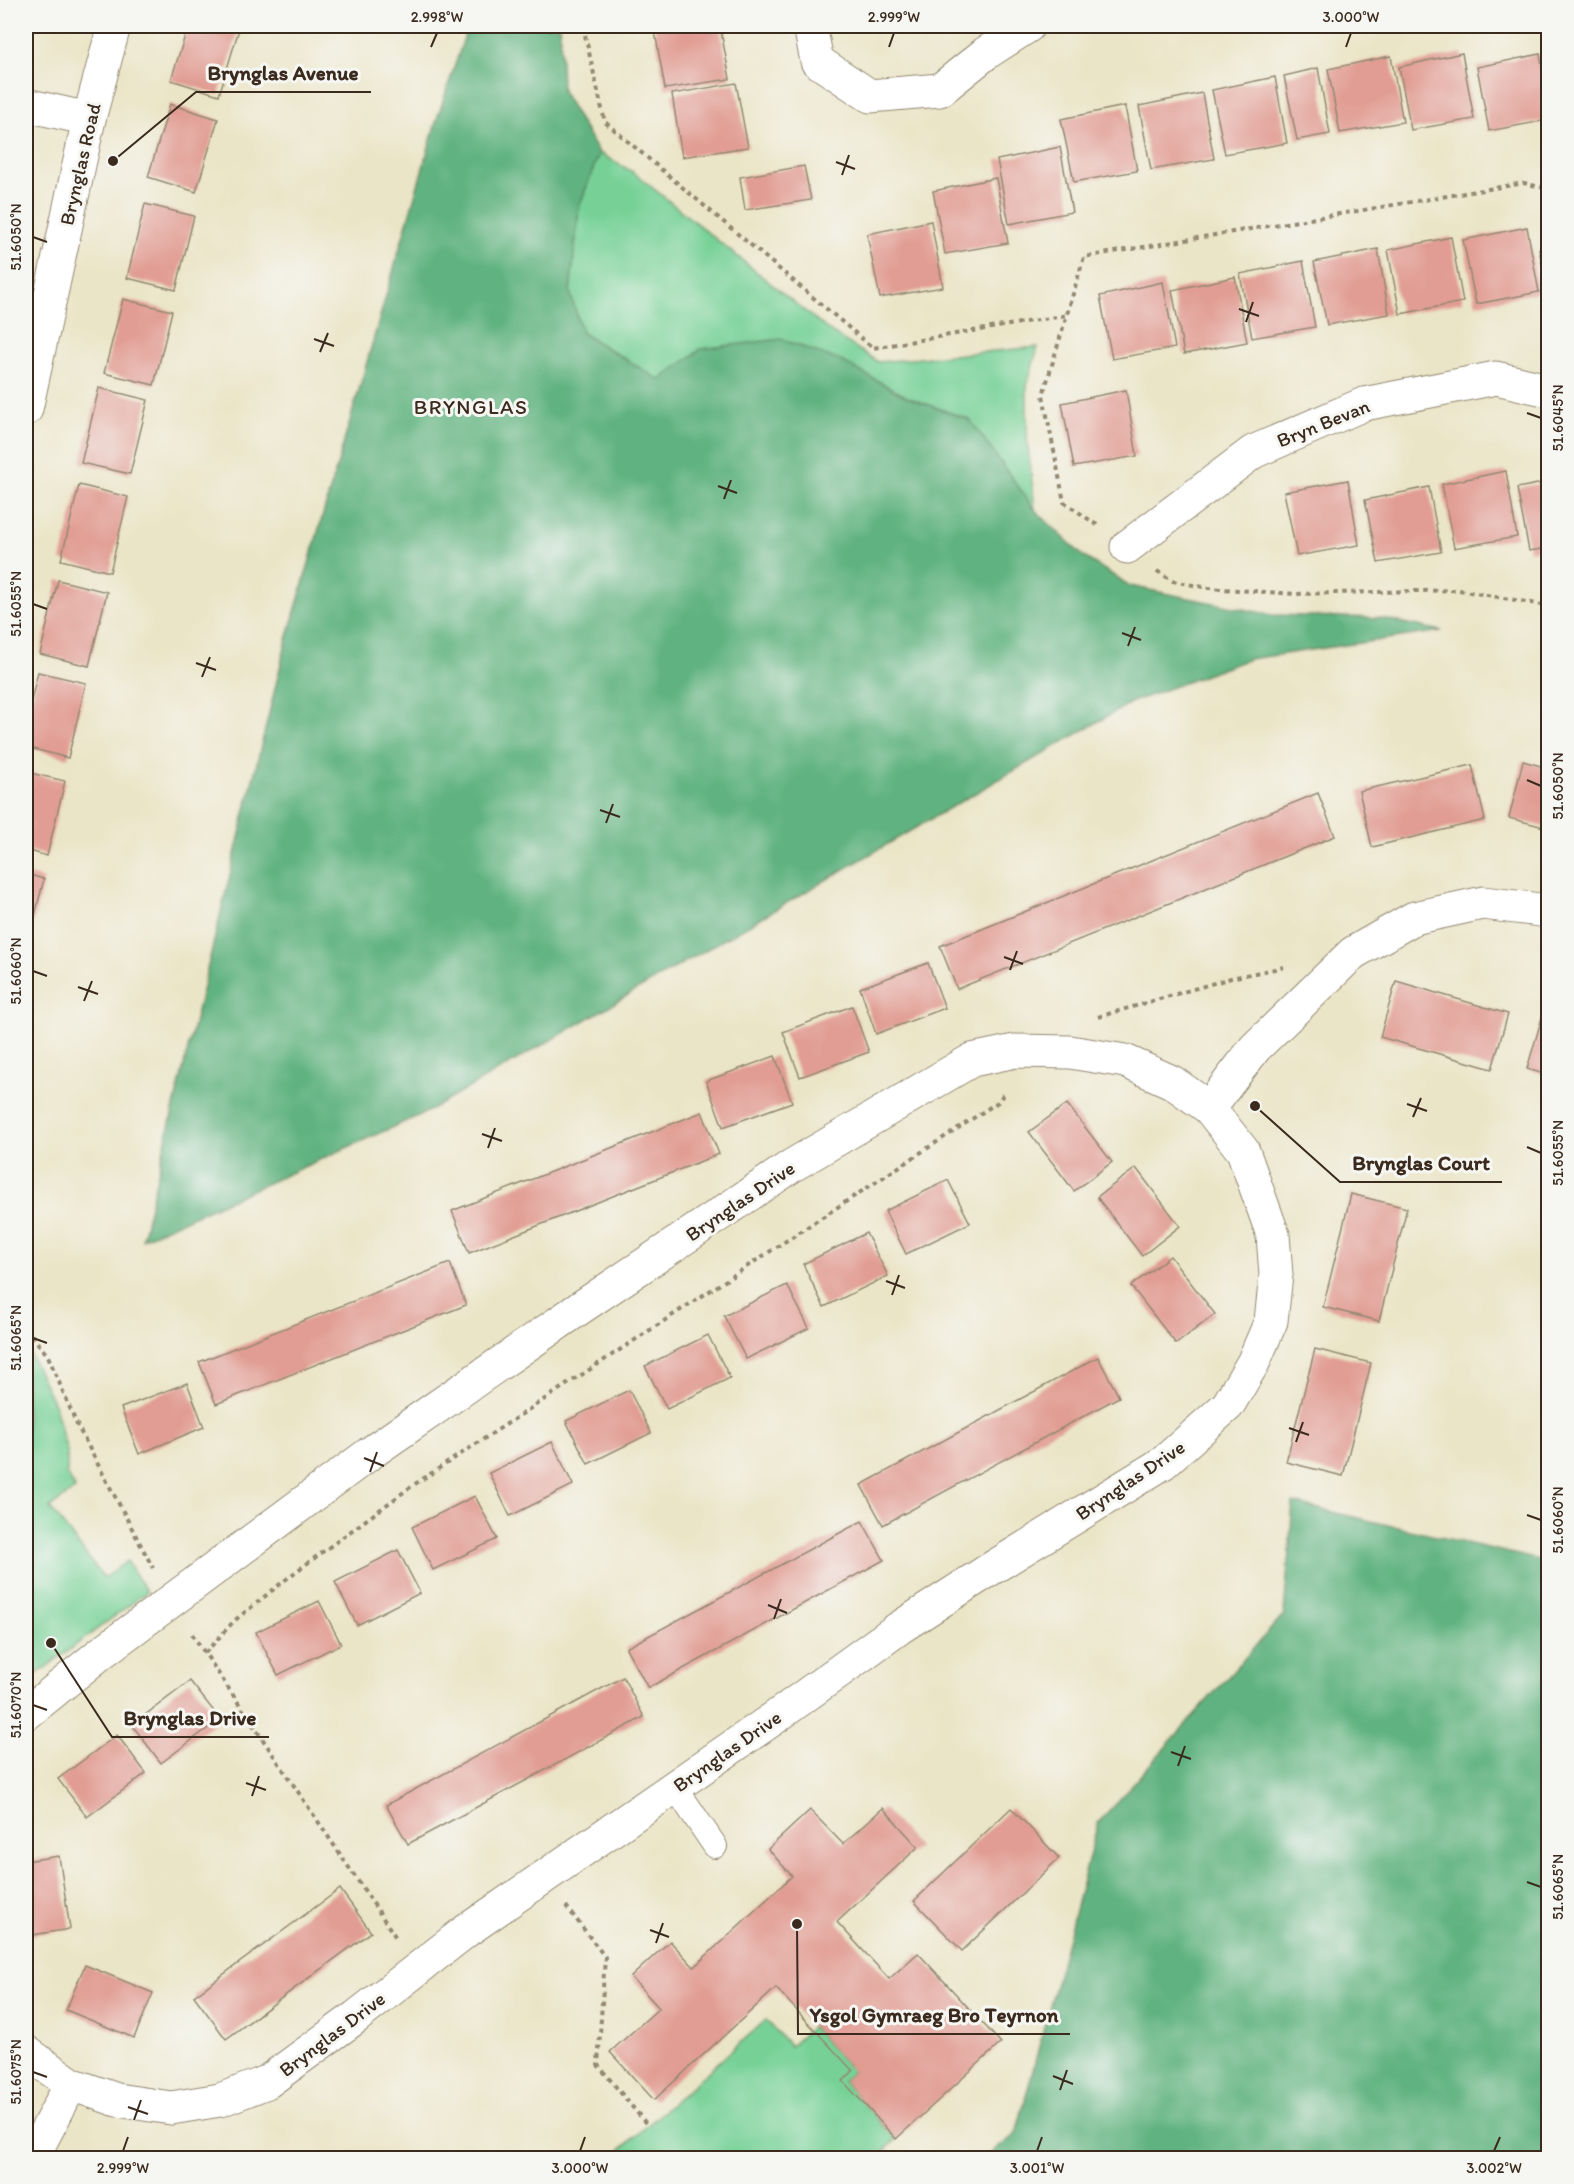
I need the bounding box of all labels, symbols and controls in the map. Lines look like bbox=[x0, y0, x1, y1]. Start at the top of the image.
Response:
text: 2.998°W bbox=[411, 8, 464, 26]
text: 2.999°W bbox=[868, 8, 920, 26]
text: 3.000°W bbox=[1323, 8, 1380, 26]
callout: Brynglas Avenue bbox=[196, 53, 371, 92]
text: Brynglas Avenue bbox=[207, 60, 359, 86]
street label: Brynglas Road bbox=[54, 100, 106, 228]
text: 51.6050°N bbox=[7, 203, 25, 271]
text: 51.6045°N bbox=[1549, 384, 1567, 452]
street label: Bryn Bevan bbox=[1273, 393, 1373, 452]
district label: BRYNGLAS bbox=[414, 394, 528, 419]
text: 51.6055°N bbox=[7, 571, 25, 637]
text: 51.6050°N bbox=[1549, 752, 1567, 820]
text: 51.6060°N bbox=[7, 937, 25, 1005]
text: 51.6055°N bbox=[1549, 1120, 1567, 1186]
callout: Brynglas Court bbox=[1340, 1143, 1502, 1182]
text: Brynglas Court bbox=[1352, 1150, 1490, 1176]
street label: Brynglas Drive bbox=[681, 1156, 799, 1246]
text: 51.6065°N bbox=[7, 1305, 25, 1371]
street label: Brynglas Drive bbox=[1071, 1435, 1189, 1525]
text: 51.6060°N bbox=[1549, 1486, 1567, 1554]
text: 51.6070°N bbox=[7, 1672, 25, 1738]
callout: Brynglas Drive bbox=[112, 1698, 269, 1737]
text: Brynglas Drive bbox=[124, 1705, 256, 1731]
street label: Brynglas Drive bbox=[668, 1705, 786, 1797]
text: 51.6065°N bbox=[1549, 1854, 1567, 1920]
street label: Brynglas Drive bbox=[274, 1986, 390, 2082]
callout: Ysgol Gymraeg Bro Teyrnon bbox=[798, 1995, 1070, 2034]
text: Ysgol Gymraeg Bro Teyrnon bbox=[809, 2002, 1059, 2028]
text: 51.6075°N bbox=[7, 2039, 25, 2105]
text: 2.999°W bbox=[97, 2159, 149, 2177]
text: 3.000°W bbox=[552, 2159, 609, 2177]
text: 3.001°W bbox=[1010, 2159, 1064, 2177]
text: 3.002°W bbox=[1466, 2159, 1522, 2177]

